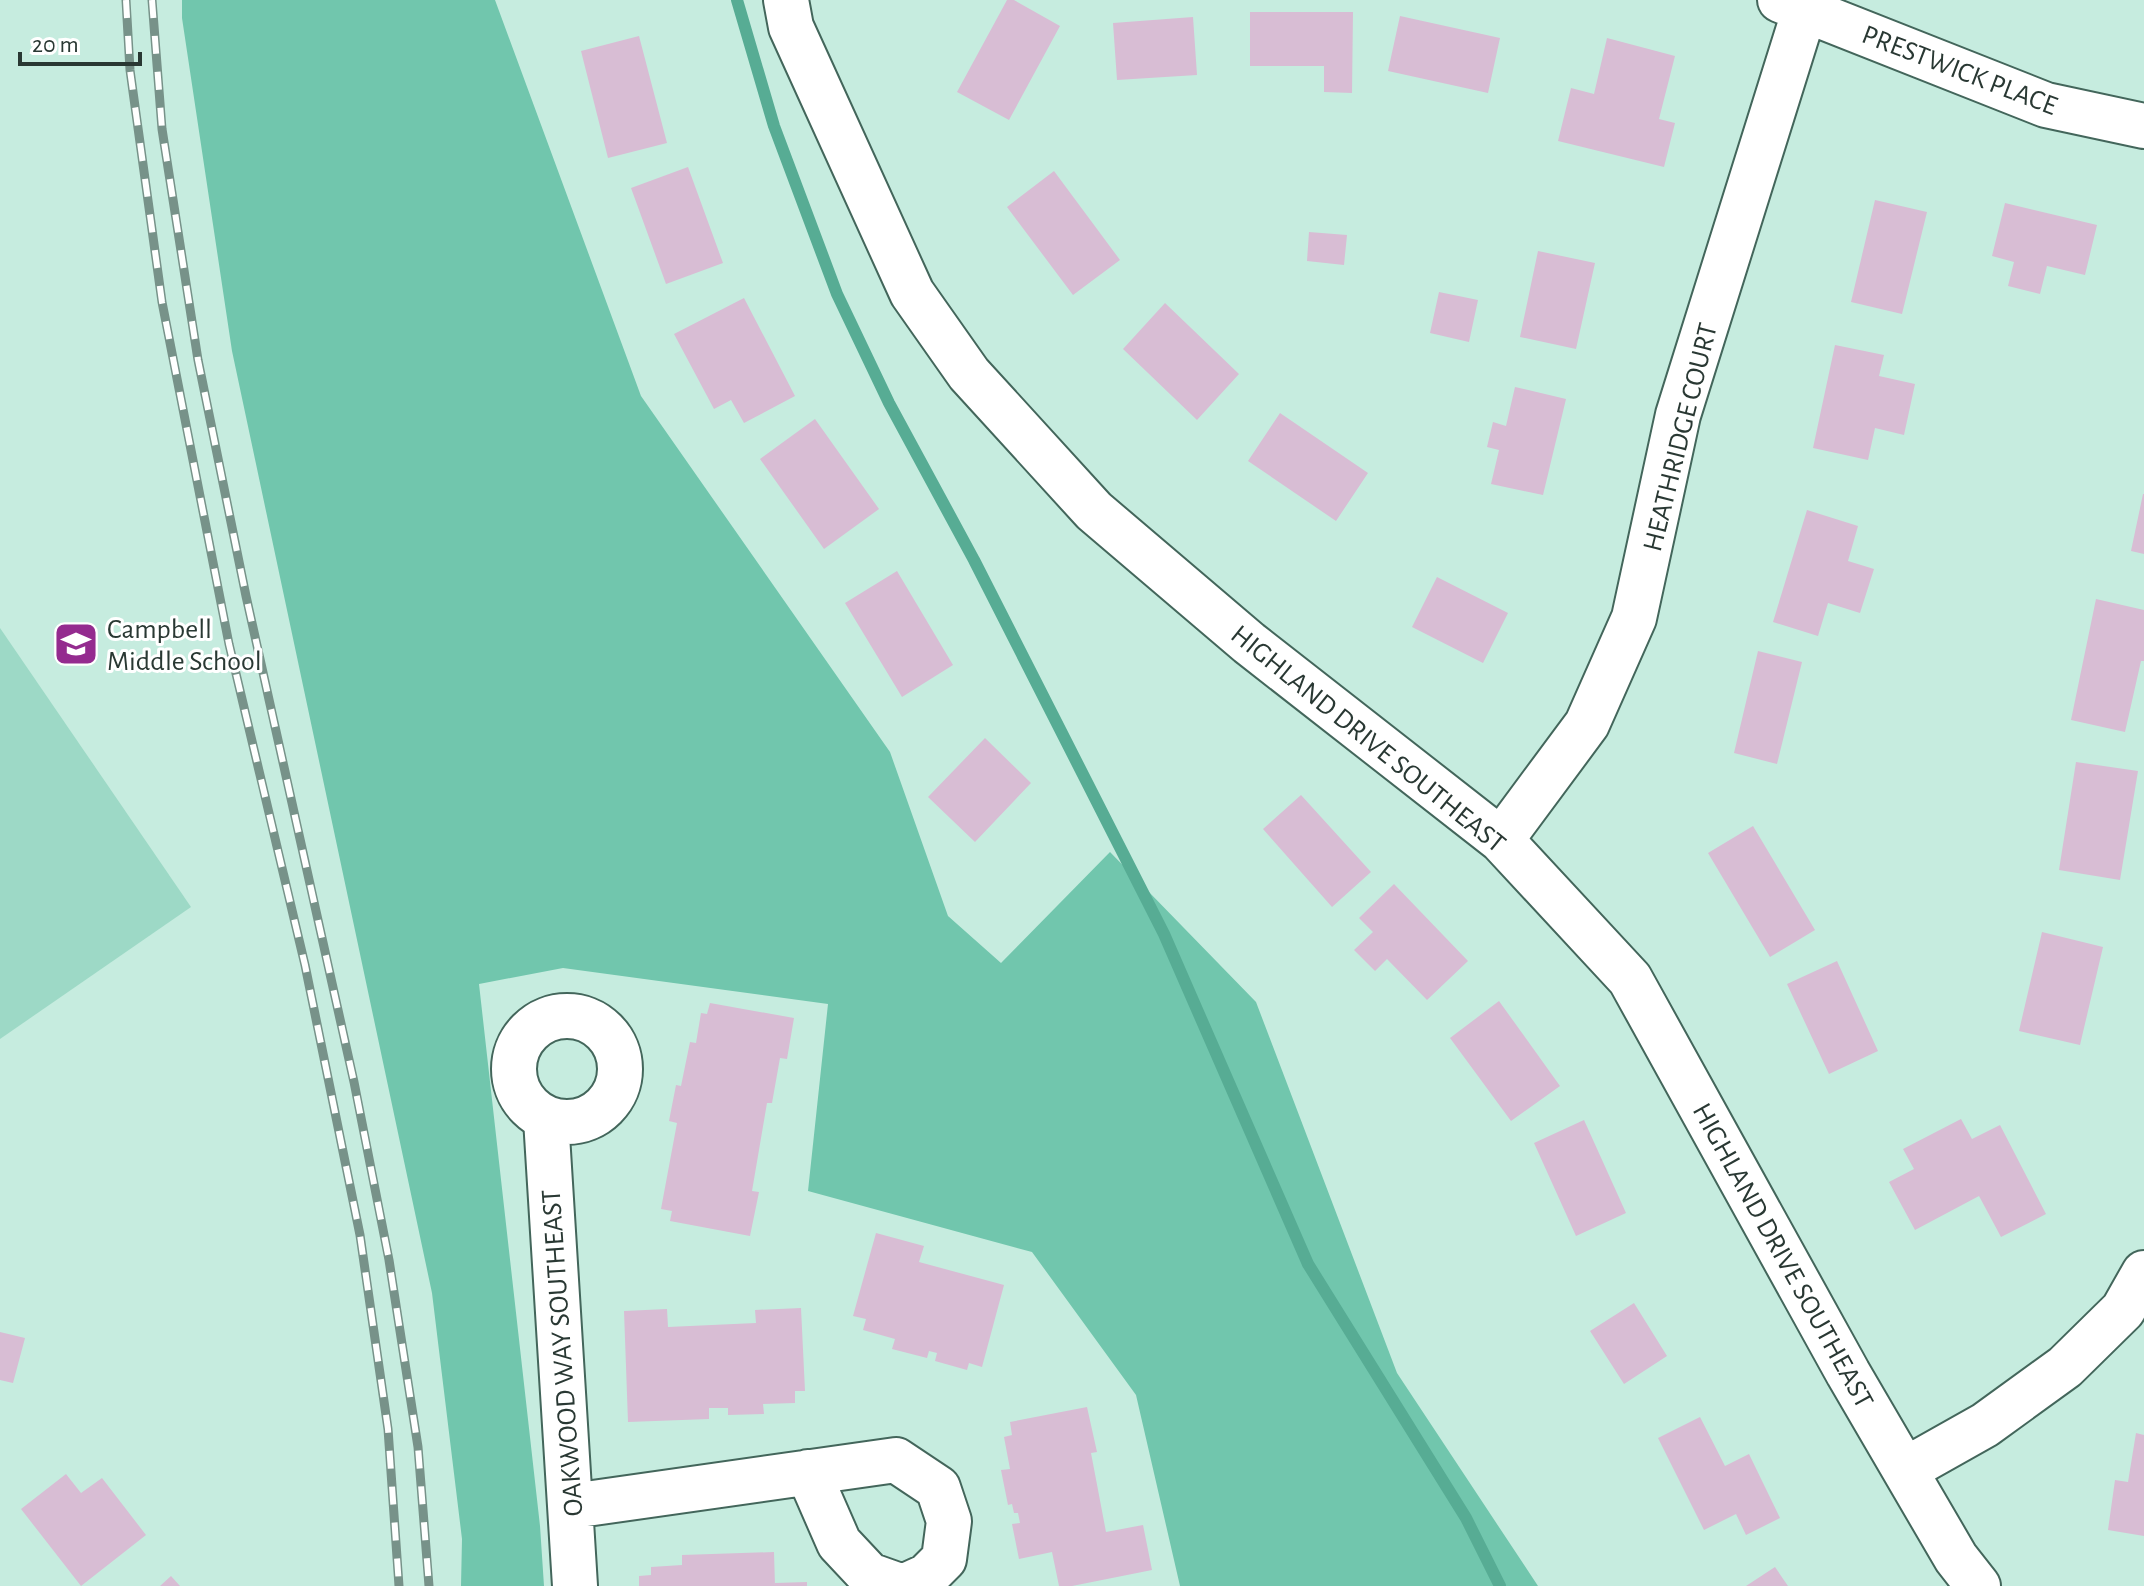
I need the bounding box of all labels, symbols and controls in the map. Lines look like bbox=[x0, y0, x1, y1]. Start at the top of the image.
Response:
scale bar bbox=[20, 16, 140, 66]
street label: PRESTWICK PLACE bbox=[1858, 21, 2061, 121]
text: 20 m bbox=[32, 33, 79, 57]
street label: HEATHRIDGE COURT bbox=[1639, 320, 1723, 555]
place label: Campbell Middle School bbox=[107, 616, 262, 676]
school or university icon: Campbell Middle School bbox=[52, 620, 100, 668]
street label: HIGHLAND DRIVE SOUTHEAST bbox=[1225, 620, 1510, 859]
street label: HIGHLAND DRIVE SOUTHEAST bbox=[1687, 1099, 1878, 1413]
street label: OAKWOOD WAY SOUTHEAST bbox=[538, 1188, 588, 1517]

